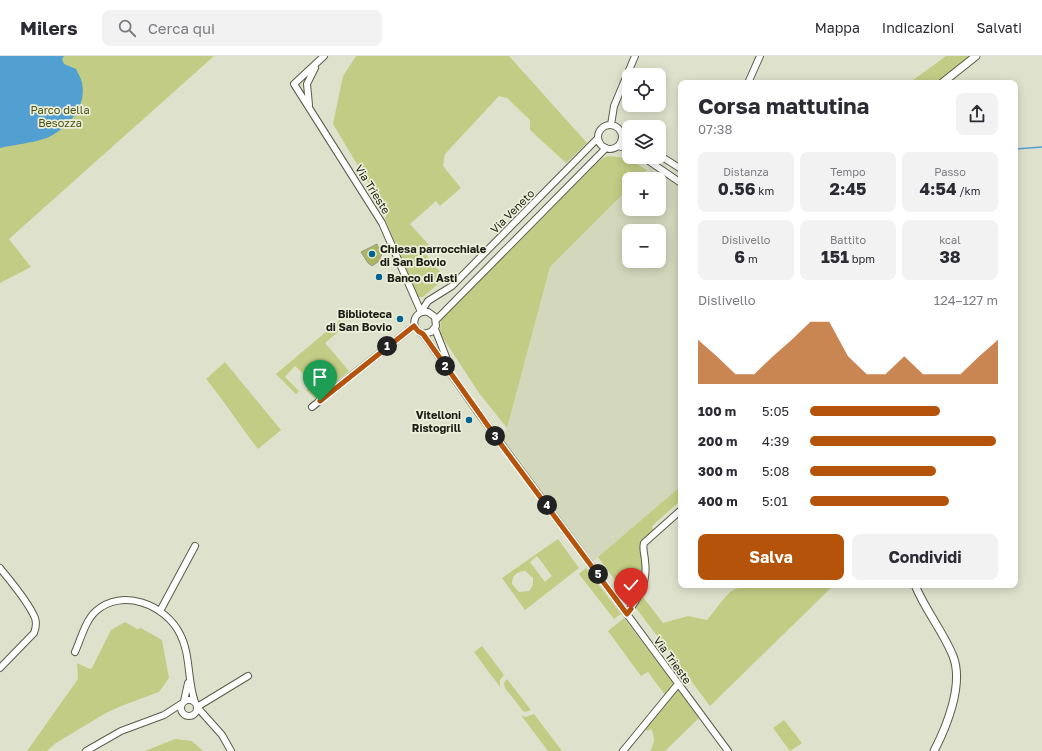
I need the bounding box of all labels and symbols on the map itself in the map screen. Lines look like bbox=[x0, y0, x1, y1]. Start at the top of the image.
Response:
park label: Parco della Besozza bbox=[30, 103, 90, 129]
street label: Via Trieste bbox=[353, 162, 393, 216]
street label: Via Veneto bbox=[487, 186, 537, 236]
place label: Chiesa parrocchiale di San Bovio bbox=[380, 242, 487, 268]
marker: Chiesa parrocchiale di San Bovio bbox=[367, 249, 377, 259]
place label: Banco di Asti bbox=[387, 271, 457, 284]
marker: Banco di Asti bbox=[374, 272, 384, 282]
place label: Biblioteca di San Bovio bbox=[326, 307, 392, 333]
marker: Biblioteca di San Bovio bbox=[395, 314, 405, 324]
pin: 1 bbox=[377, 336, 397, 356]
pin: 2 bbox=[435, 356, 455, 376]
pin bbox=[303, 360, 337, 401]
place label: Vitelloni Ristogrill bbox=[412, 408, 461, 434]
marker: Vitelloni Ristogrill bbox=[464, 415, 474, 425]
pin: 3 bbox=[485, 426, 505, 446]
pin: 4 bbox=[537, 495, 557, 515]
pin: 5 bbox=[588, 564, 608, 584]
pin bbox=[614, 568, 648, 609]
street label: Via Trieste bbox=[651, 634, 695, 686]

